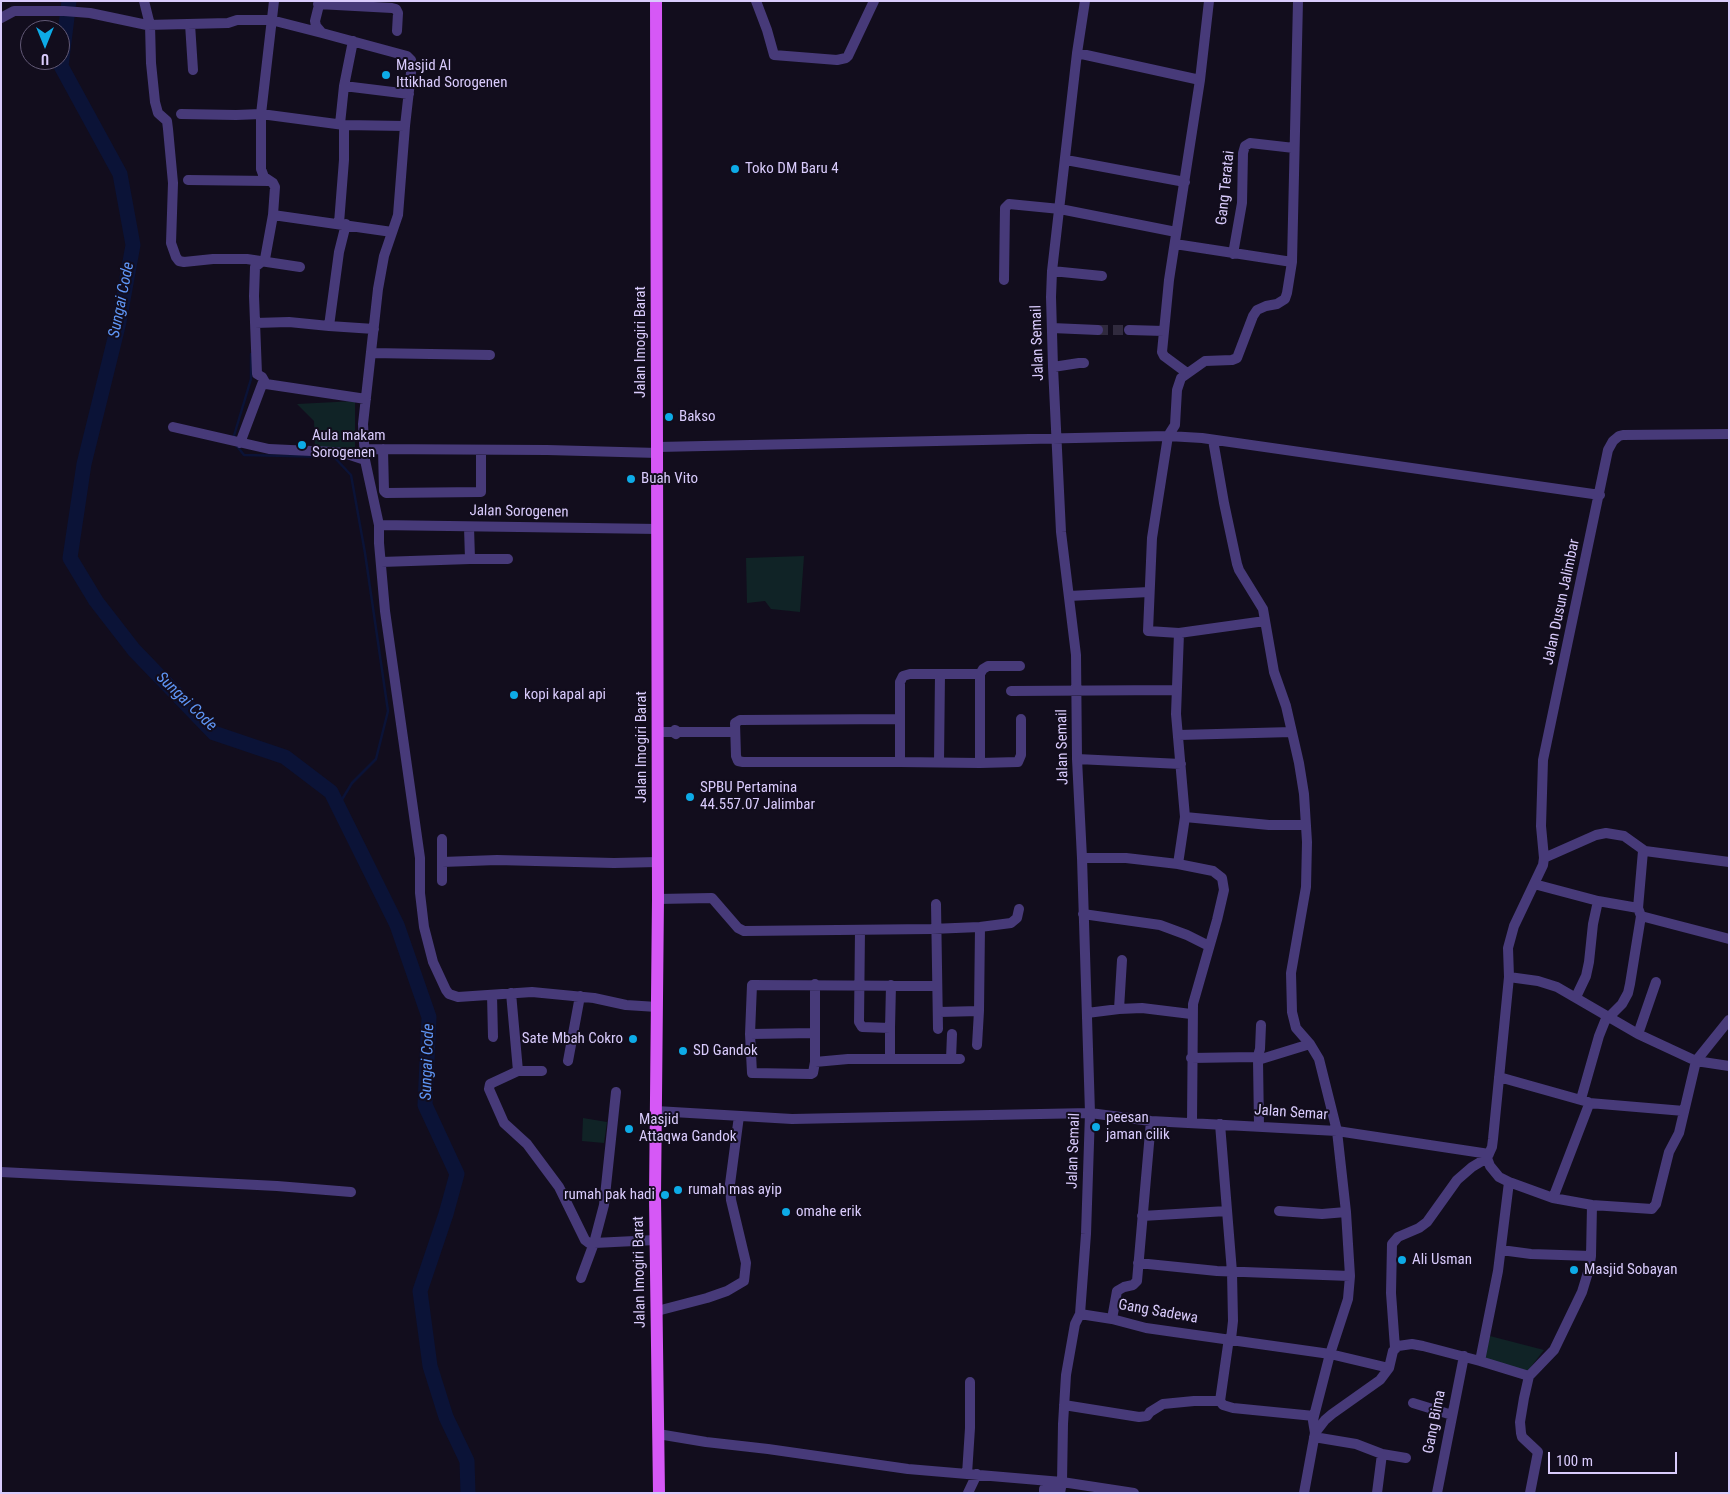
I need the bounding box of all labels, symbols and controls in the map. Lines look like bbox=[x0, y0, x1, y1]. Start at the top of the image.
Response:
north arrow bbox=[20, 20, 70, 70]
text: U bbox=[41, 51, 49, 67]
place label: Masjid Al Ittikhad Sorogenen bbox=[396, 57, 507, 92]
marker: Masjid Al Ittikhad Sorogenen bbox=[380, 69, 392, 81]
street label: Gang Teratai bbox=[1213, 150, 1239, 226]
place label: Toko DM Baru 4 bbox=[745, 160, 839, 178]
marker: Toko DM Baru 4 bbox=[729, 163, 741, 175]
water label: Sungai Code bbox=[105, 260, 139, 340]
street label: Jalan Imogiri Barat bbox=[632, 286, 650, 398]
street label: Jalan Semail bbox=[1028, 305, 1048, 381]
place label: Bakso bbox=[679, 408, 716, 426]
marker: Bakso bbox=[663, 411, 675, 423]
place label: Aula makam Sorogenen bbox=[312, 427, 386, 462]
marker: Aula makam Sorogenen bbox=[296, 439, 308, 451]
place label: Buah Vito bbox=[641, 470, 698, 488]
marker: Buah Vito bbox=[625, 473, 637, 485]
street label: Jalan Sorogenen bbox=[469, 502, 569, 522]
street label: Jalan Dusun Jalimbar bbox=[1540, 537, 1584, 667]
water label: Sungai Code bbox=[152, 668, 220, 736]
place label: kopi kapal api bbox=[524, 686, 606, 704]
marker: kopi kapal api bbox=[508, 689, 520, 701]
street label: Jalan Imogiri Barat bbox=[633, 691, 651, 803]
street label: Jalan Semail bbox=[1053, 709, 1073, 785]
place label: SPBU Pertamina 44.557.07 Jalimbar bbox=[700, 779, 815, 814]
marker: SPBU Pertamina 44.557.07 Jalimbar bbox=[684, 791, 696, 803]
water label: Sungai Code bbox=[417, 1023, 439, 1101]
place label: Sate Mbah Cokro bbox=[522, 1030, 623, 1048]
marker: Sate Mbah Cokro bbox=[627, 1033, 639, 1045]
place label: SD Gandok bbox=[693, 1042, 758, 1060]
marker: SD Gandok bbox=[677, 1045, 689, 1057]
street label: Jalan Semar bbox=[1254, 1101, 1328, 1125]
place label: peesan jaman cilik bbox=[1106, 1109, 1170, 1144]
place label: Masjid Attaqwa Gandok bbox=[639, 1111, 737, 1146]
street label: Jalan Semail bbox=[1064, 1113, 1084, 1189]
marker: peesan jaman cilik bbox=[1090, 1121, 1102, 1133]
marker: Masjid Attaqwa Gandok bbox=[623, 1123, 635, 1135]
place label: rumah mas ayip bbox=[688, 1181, 782, 1199]
marker: rumah mas ayip bbox=[672, 1184, 684, 1196]
place label: rumah pak hadi bbox=[564, 1186, 655, 1204]
marker: rumah pak hadi bbox=[659, 1189, 671, 1201]
place label: omahe erik bbox=[796, 1203, 862, 1221]
marker: omahe erik bbox=[780, 1206, 792, 1218]
street label: Jalan Imogiri Barat bbox=[630, 1216, 650, 1328]
place label: Ali Usman bbox=[1412, 1251, 1472, 1269]
marker: Ali Usman bbox=[1396, 1254, 1408, 1266]
place label: Masjid Sobayan bbox=[1584, 1261, 1677, 1279]
marker: Masjid Sobayan bbox=[1568, 1264, 1580, 1276]
street label: Gang Sadewa bbox=[1117, 1296, 1199, 1328]
street label: Gang Bima bbox=[1420, 1389, 1450, 1455]
scale bar bbox=[1550, 1442, 1679, 1474]
text: 100 m bbox=[1556, 1452, 1593, 1470]

